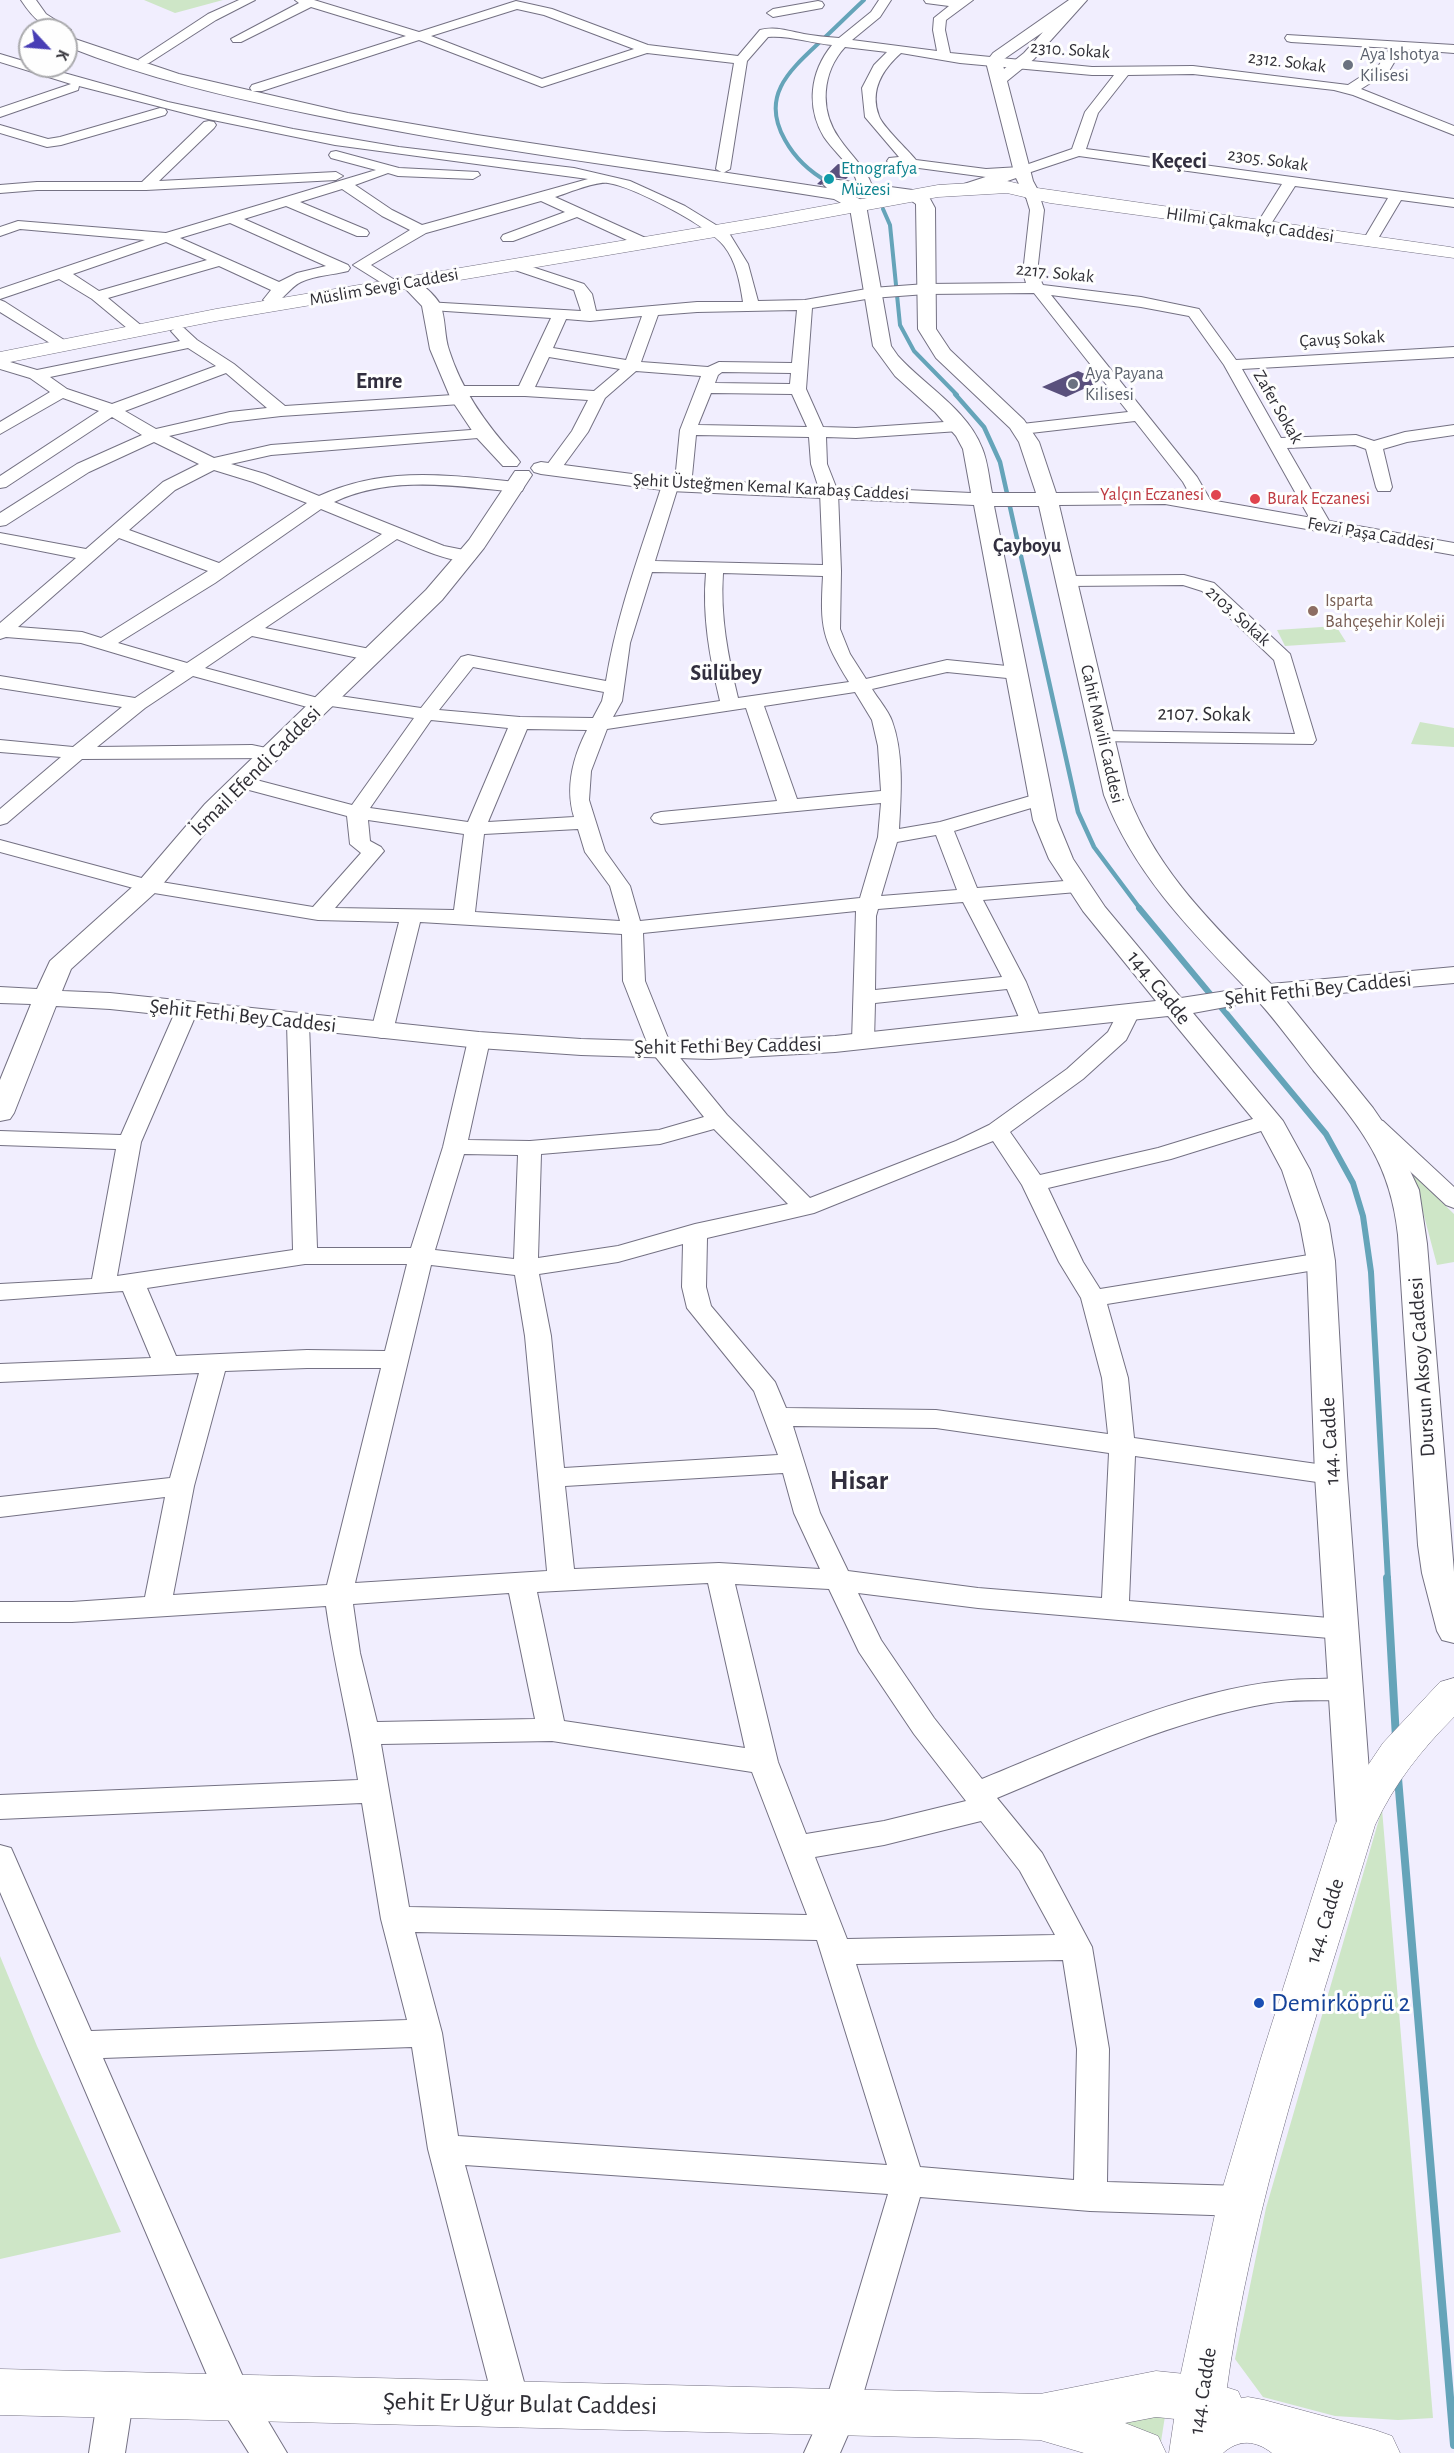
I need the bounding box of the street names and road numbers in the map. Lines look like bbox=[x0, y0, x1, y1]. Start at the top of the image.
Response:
street label: 2310. Sokak bbox=[1029, 36, 1111, 64]
street label: 2312. Sokak bbox=[1247, 47, 1327, 77]
street label: 2305. Sokak bbox=[1226, 144, 1310, 176]
street label: Hilmi Çakmakçı Caddesi bbox=[1165, 203, 1335, 247]
street label: 2217. Sokak bbox=[1015, 258, 1095, 288]
street label: Müslim Sevgi Caddesi bbox=[308, 263, 460, 311]
street label: Çavuş Sokak bbox=[1299, 326, 1385, 352]
street label: Zafer Sokak bbox=[1248, 366, 1308, 448]
street label: Şehit Üsteğmen Kemal Karabaş Caddesi bbox=[632, 469, 910, 505]
street label: Fevzi Paşa Caddesi bbox=[1306, 512, 1436, 556]
street label: 2103. Sokak bbox=[1201, 581, 1275, 651]
street label: Cahit Mavili Caddesi bbox=[1076, 663, 1128, 805]
street label: İsmail Efendi Caddesi bbox=[186, 701, 326, 841]
street label: 2107. Sokak bbox=[1157, 701, 1251, 727]
street label: 144. Cadde bbox=[1122, 946, 1196, 1030]
street label: Şehit Fethi Bey Caddesi bbox=[1223, 967, 1413, 1011]
street label: Şehit Fethi Bey Caddesi bbox=[148, 994, 338, 1038]
street label: Şehit Fethi Bey Caddesi bbox=[634, 1032, 822, 1060]
street label: Dursun Aksoy Caddesi bbox=[1403, 1276, 1441, 1458]
street label: 144. Cadde bbox=[1315, 1397, 1345, 1485]
street label: 144. Cadde bbox=[1300, 1875, 1350, 1967]
street label: 144. Cadde bbox=[1184, 2346, 1222, 2436]
street label: Şehit Er Uğur Bulat Caddesi bbox=[383, 2386, 657, 2422]

